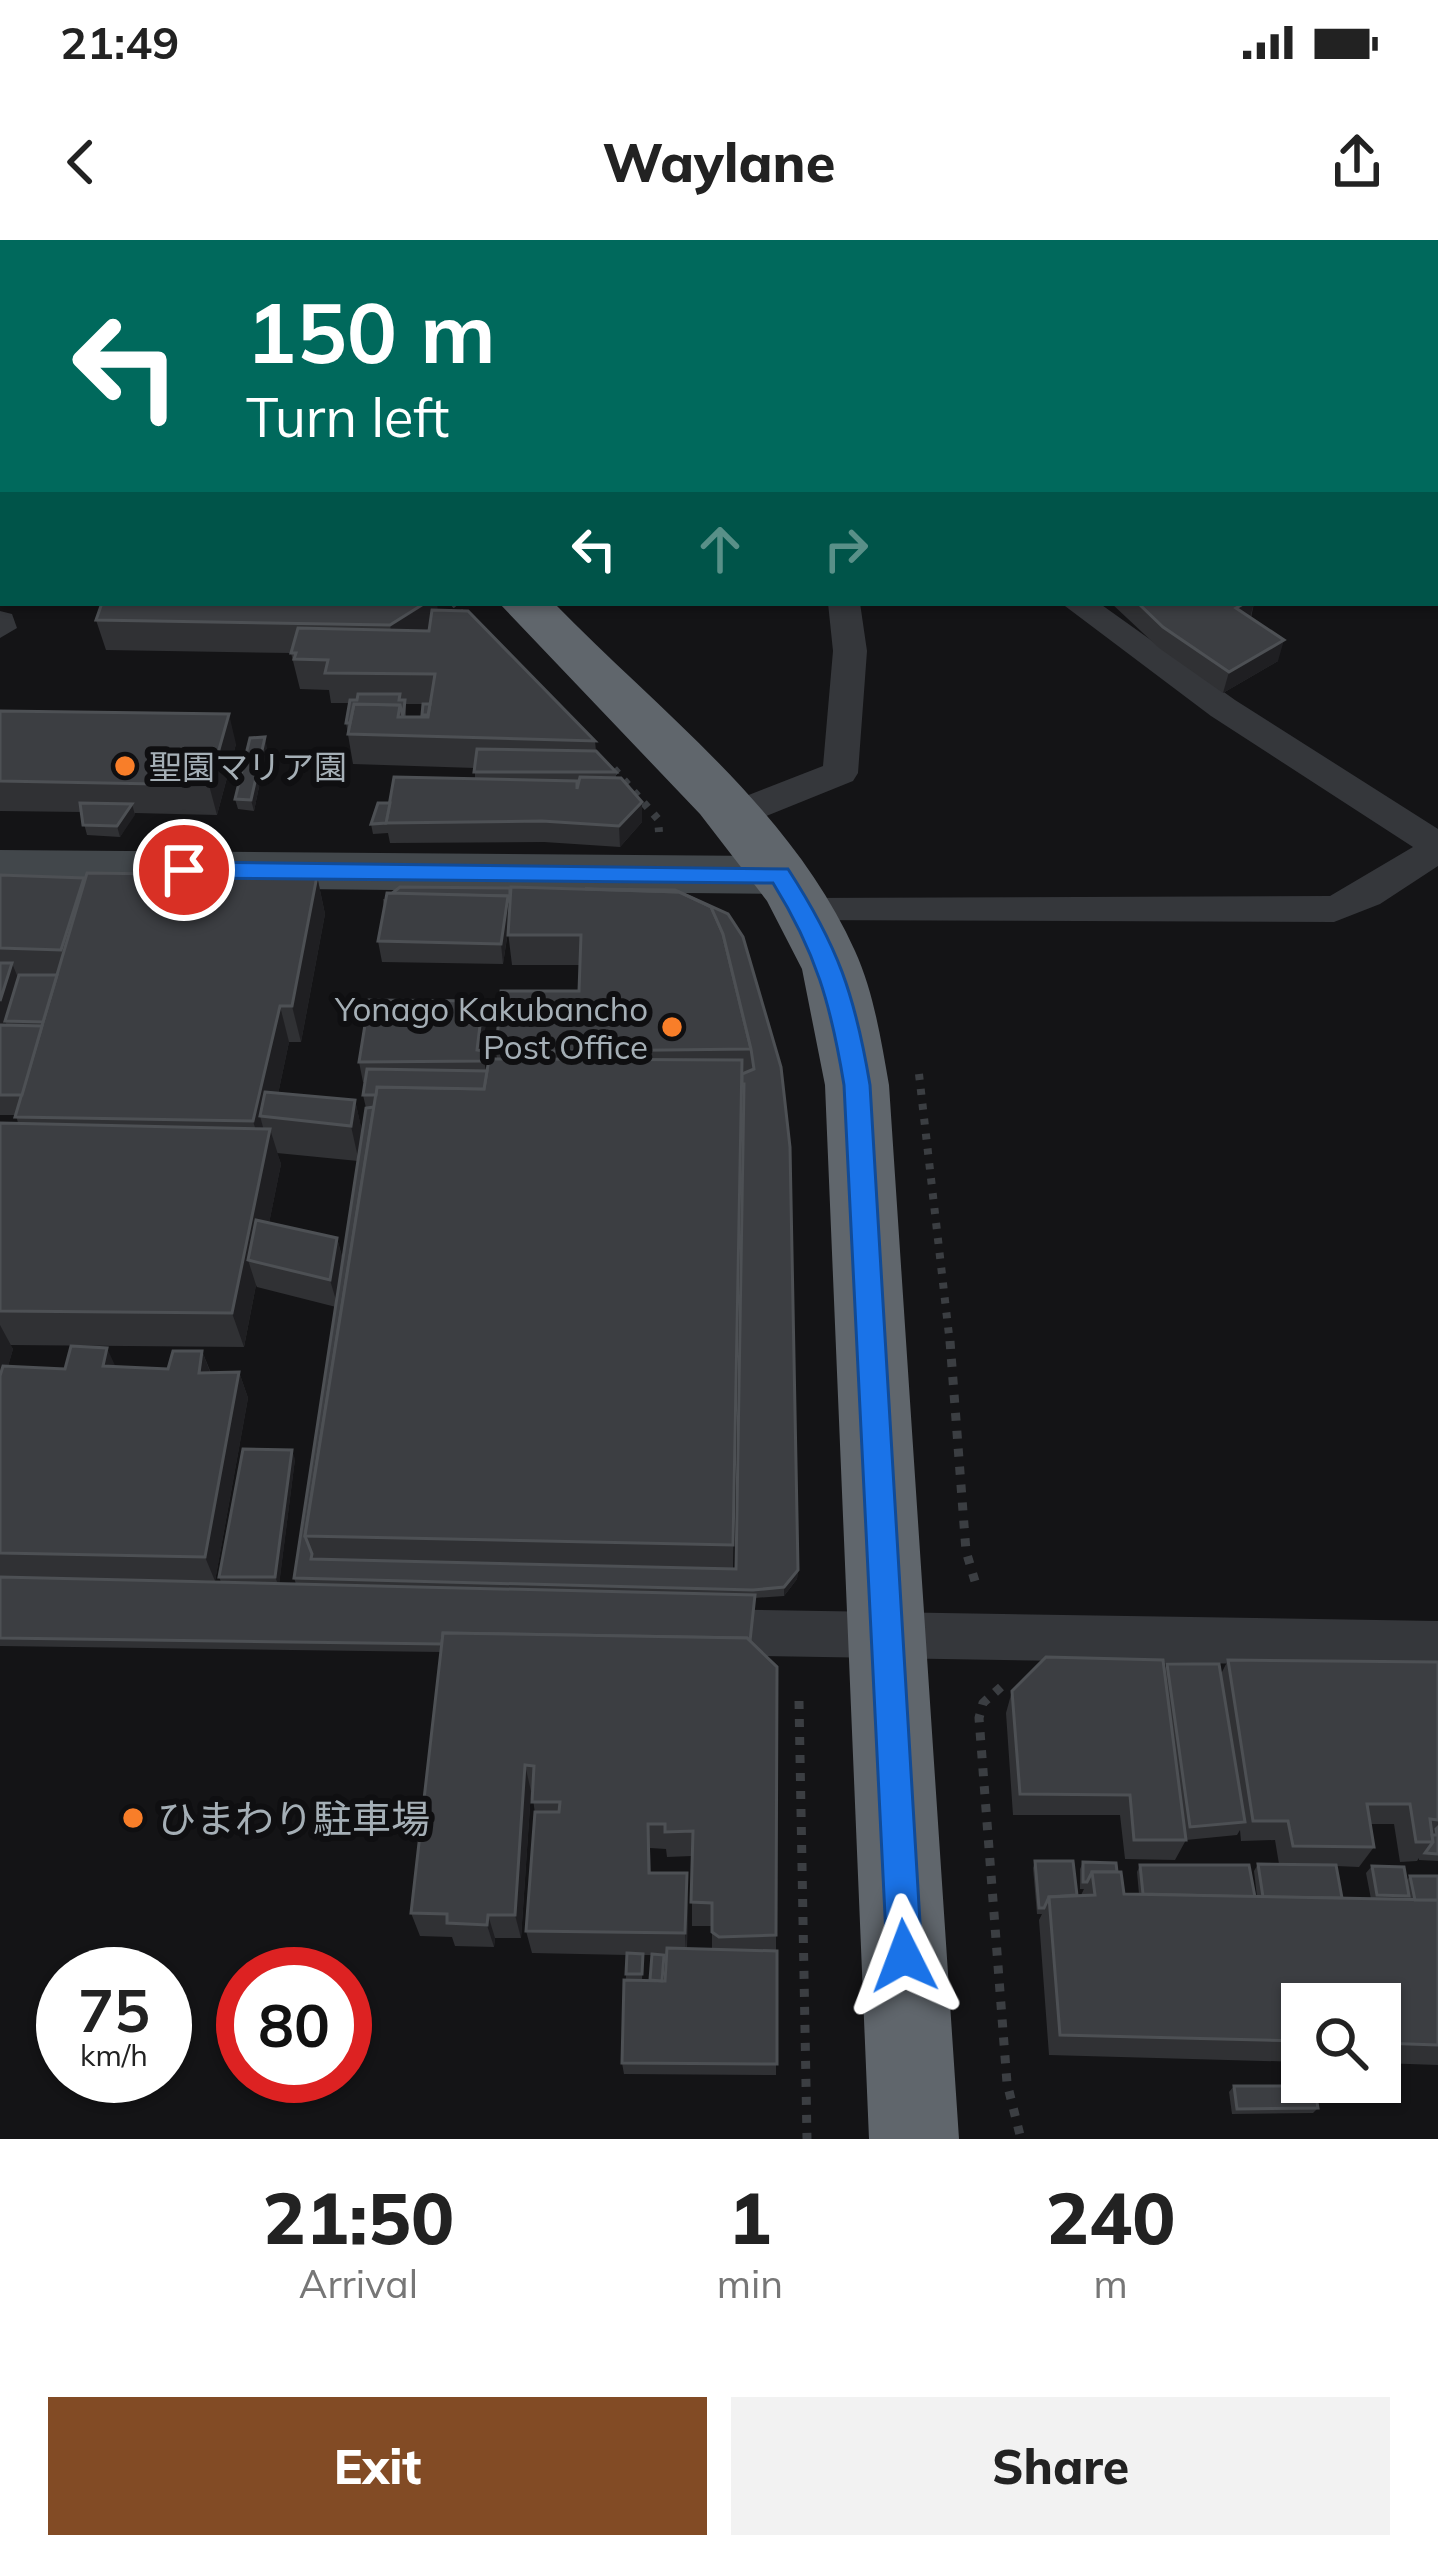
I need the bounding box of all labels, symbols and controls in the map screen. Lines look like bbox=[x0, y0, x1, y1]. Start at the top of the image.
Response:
text: 21:49 bbox=[60, 14, 179, 70]
text: Waylane bbox=[603, 128, 835, 196]
icon: back bbox=[48, 129, 114, 195]
icon: share bbox=[1324, 129, 1390, 195]
text: 150 m bbox=[246, 279, 496, 384]
icon: left bbox=[48, 288, 204, 444]
text: Turn left bbox=[246, 383, 449, 451]
icon: left bbox=[561, 516, 627, 582]
icon: ahead bbox=[687, 516, 753, 582]
icon: right bbox=[813, 516, 879, 582]
place label: 聖園マリア園 bbox=[149, 746, 347, 787]
marker: 聖園マリア園 bbox=[112, 753, 138, 779]
pin bbox=[133, 819, 235, 921]
icon: arrive bbox=[151, 837, 217, 903]
place label: Yonago Kakubancho Post Office bbox=[334, 988, 648, 1067]
marker: Yonago Kakubancho Post Office bbox=[659, 1014, 685, 1040]
place label: ひまわり駐車場 bbox=[157, 1794, 430, 1843]
marker: ひまわり駐車場 bbox=[120, 1805, 146, 1831]
position arrow bbox=[841, 1893, 967, 2019]
speed limit sign: 80 bbox=[216, 1947, 372, 2103]
text: 75 bbox=[78, 1972, 150, 2047]
map controls bbox=[1281, 1983, 1401, 2103]
button: search bbox=[1281, 1983, 1401, 2103]
text: km/h bbox=[80, 2036, 148, 2074]
text: 21:50 bbox=[263, 2172, 454, 2262]
text: 1 bbox=[728, 2172, 772, 2262]
text: 240 bbox=[1046, 2172, 1175, 2262]
text: Arrival bbox=[299, 2259, 418, 2308]
text: min bbox=[717, 2259, 783, 2308]
text: m bbox=[1093, 2259, 1128, 2308]
button: Exit bbox=[48, 2397, 707, 2535]
button: Share bbox=[731, 2397, 1390, 2535]

